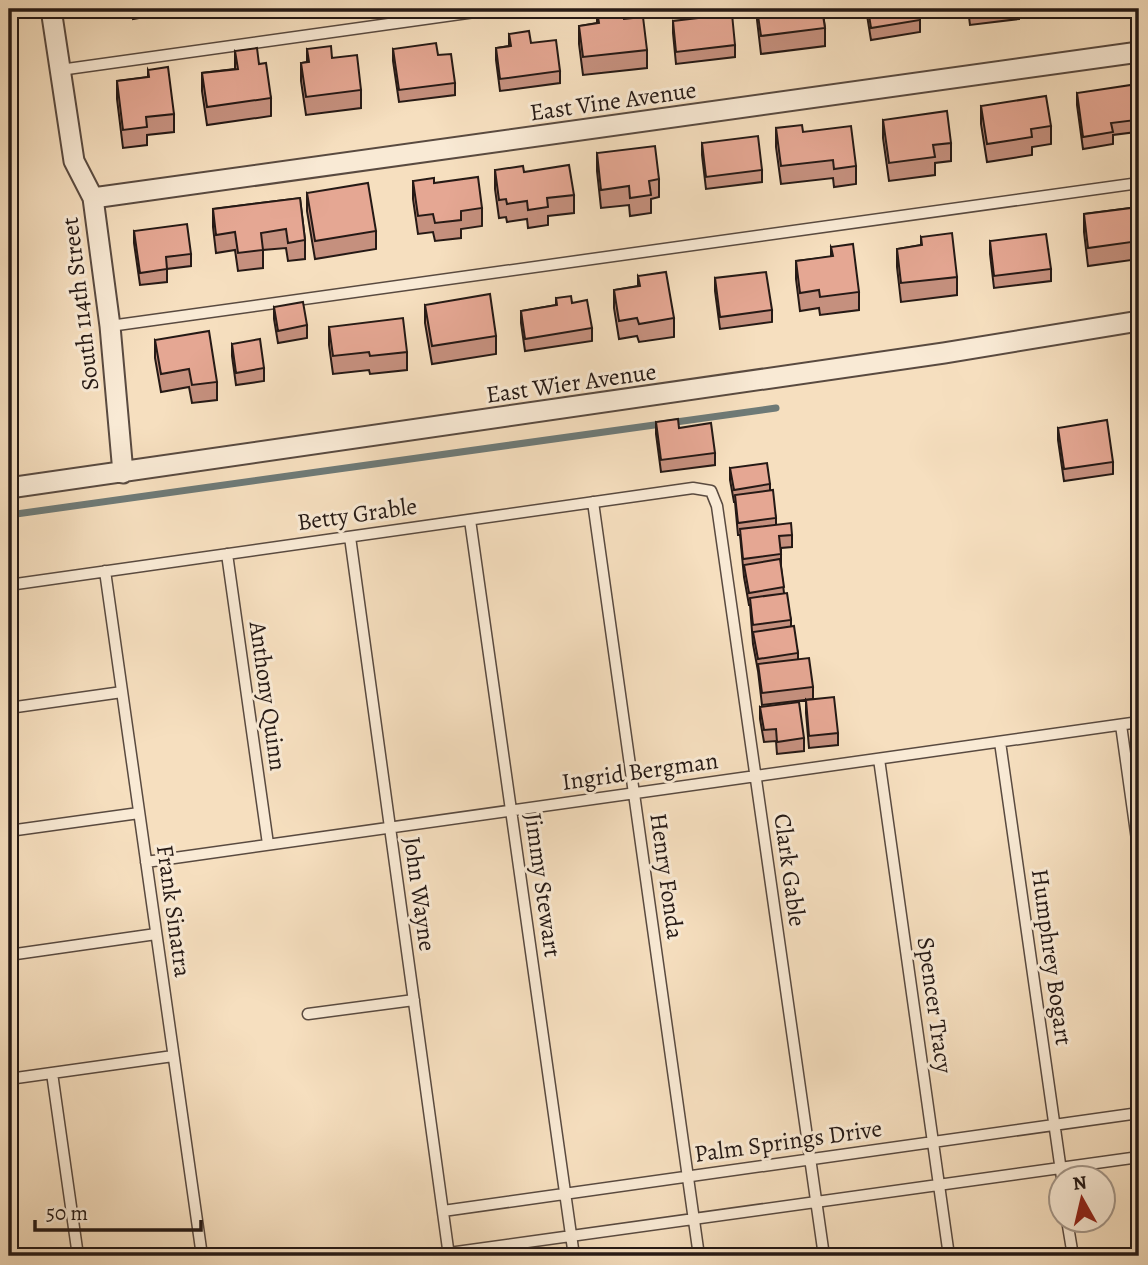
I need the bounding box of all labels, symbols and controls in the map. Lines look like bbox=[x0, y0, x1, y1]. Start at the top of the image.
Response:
street label: East Vine Avenue bbox=[528, 73, 698, 129]
street label: South 114th Street bbox=[53, 215, 107, 393]
street label: East Wier Avenue bbox=[484, 355, 658, 411]
street label: Betty Grable bbox=[295, 490, 419, 538]
street label: Anthony Quinn bbox=[242, 618, 294, 773]
street label: Ingrid Bergman bbox=[560, 744, 720, 798]
street label: Jimmy Stewart bbox=[517, 811, 569, 959]
street label: Henry Fonda bbox=[642, 811, 692, 942]
street label: Clark Gable bbox=[766, 811, 814, 929]
street label: John Wayne bbox=[396, 835, 444, 953]
street label: Frank Sinatra bbox=[149, 843, 199, 980]
street label: Humphrey Bogart bbox=[1024, 867, 1080, 1047]
street label: Spencer Tracy bbox=[910, 935, 960, 1075]
street label: Palm Springs Drive bbox=[692, 1112, 884, 1170]
north arrow bbox=[1046, 1164, 1116, 1234]
text: N bbox=[1071, 1169, 1089, 1197]
scale bar bbox=[35, 1188, 201, 1232]
text: 50 m bbox=[46, 1199, 88, 1227]

